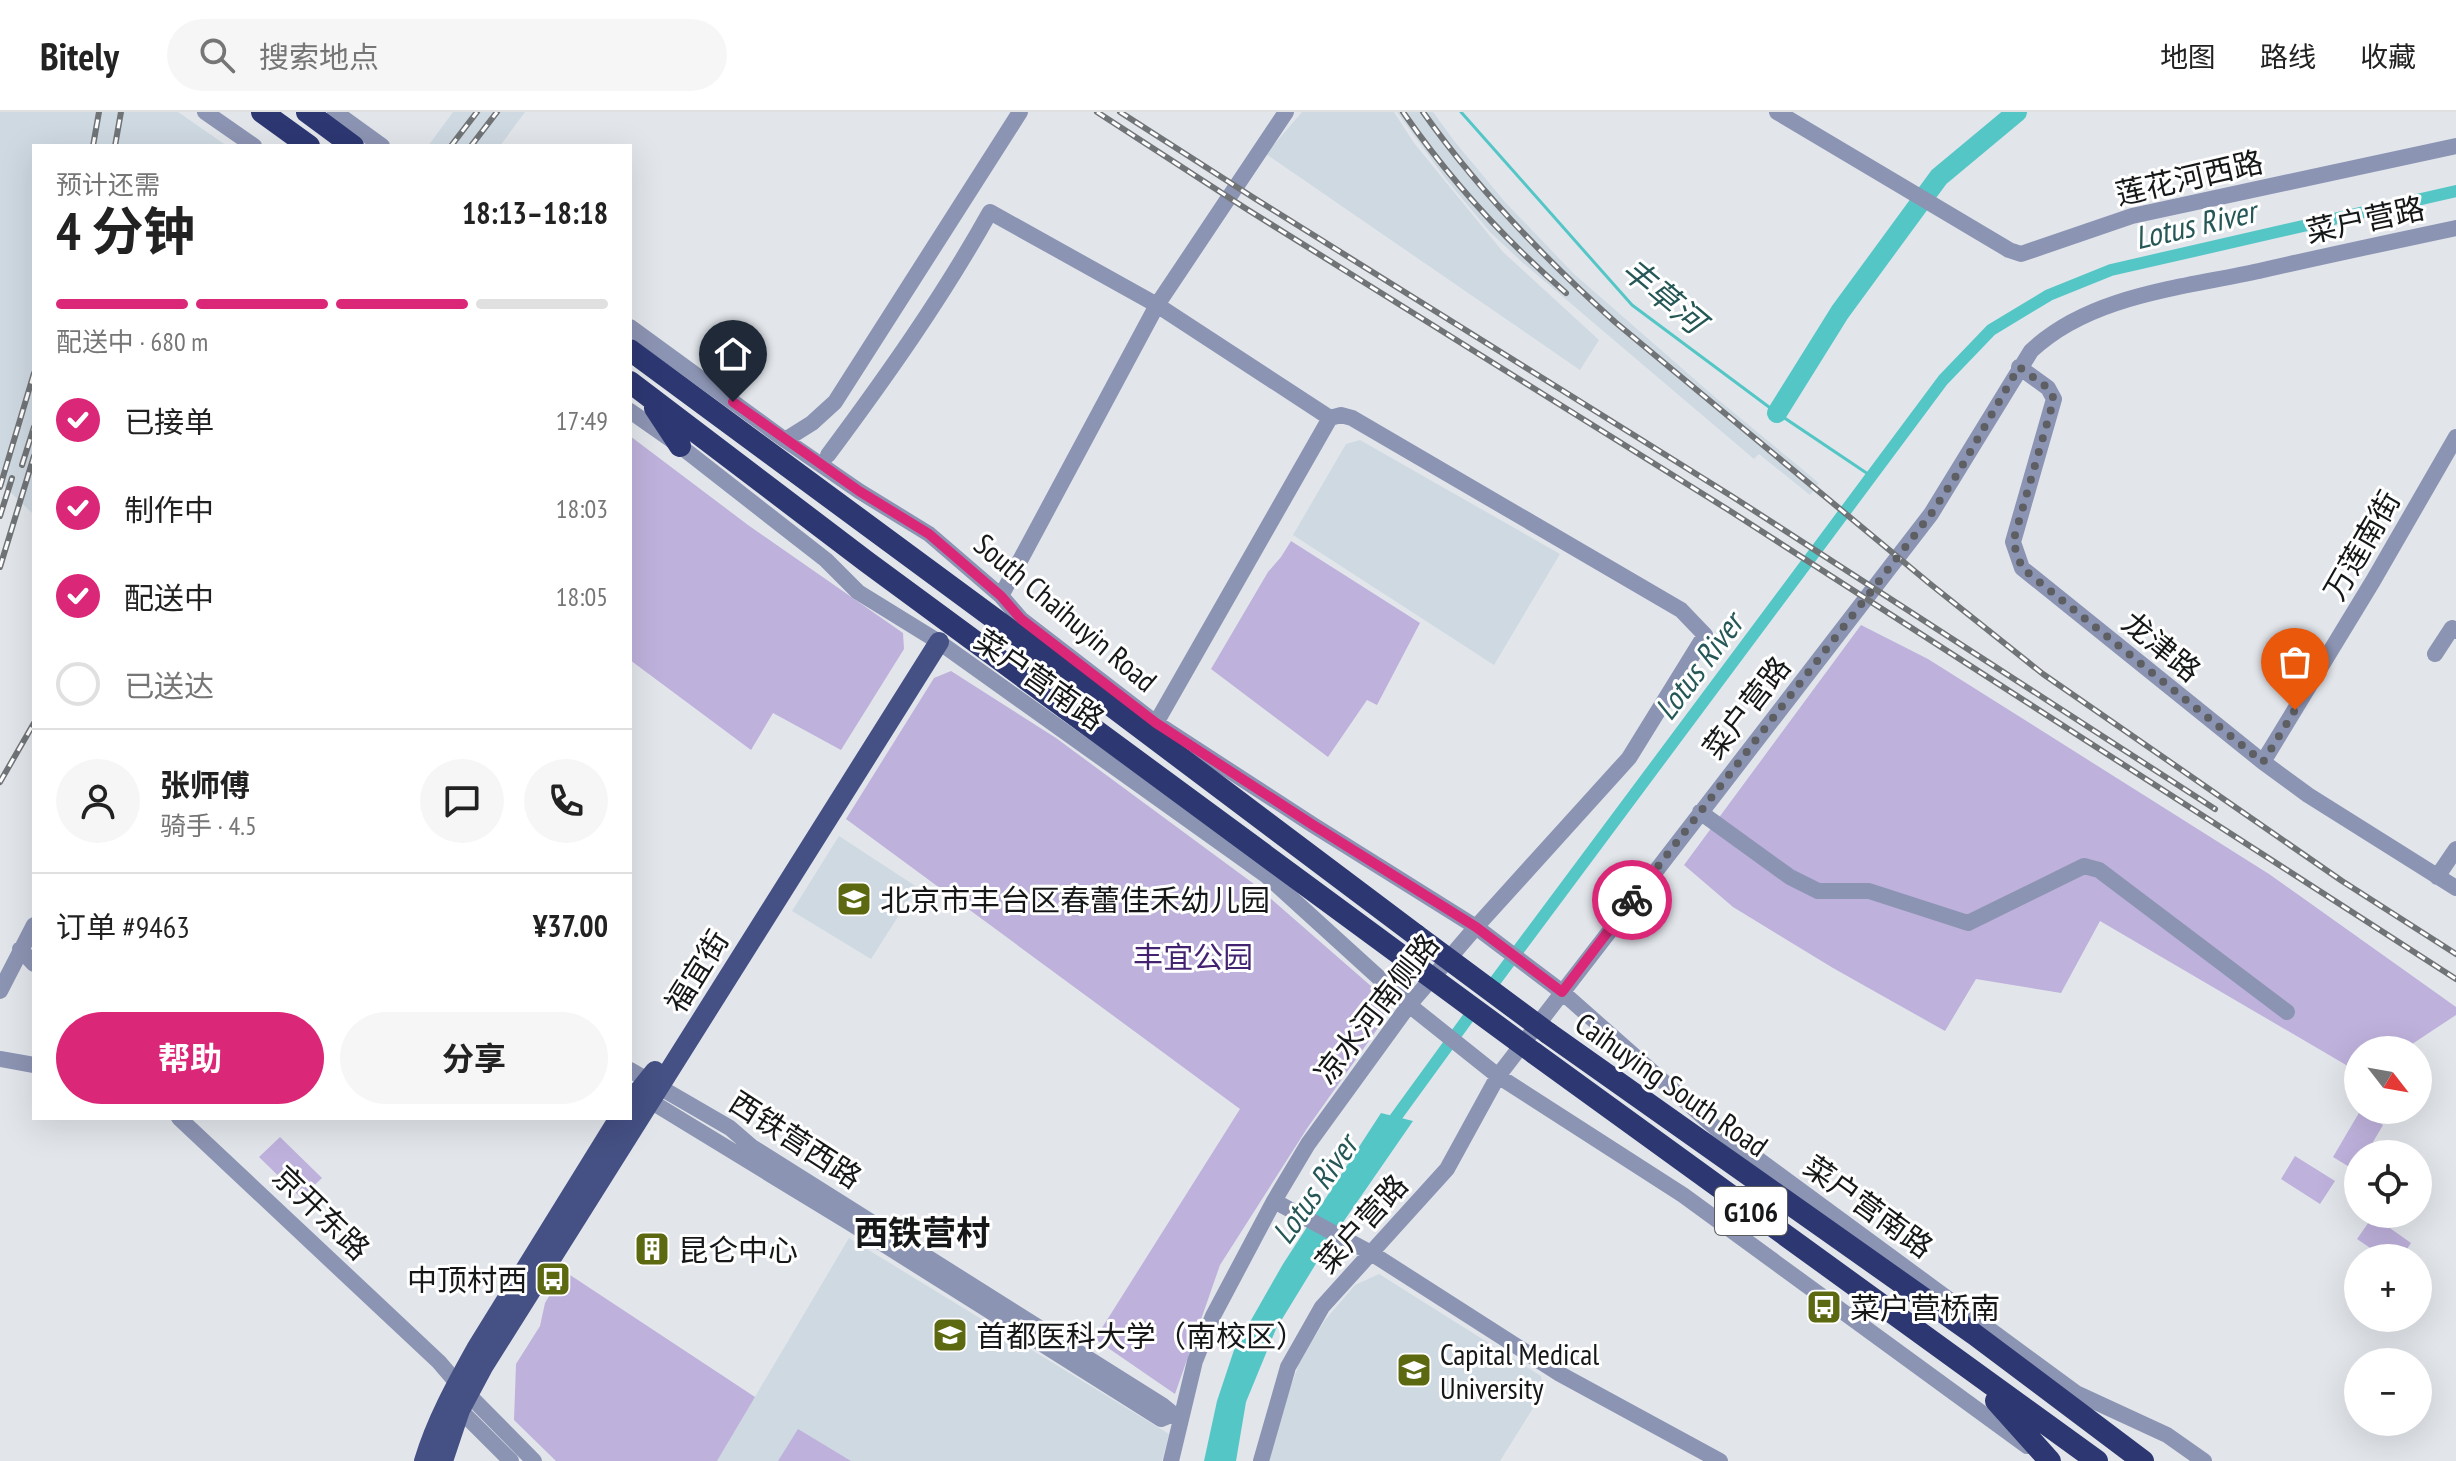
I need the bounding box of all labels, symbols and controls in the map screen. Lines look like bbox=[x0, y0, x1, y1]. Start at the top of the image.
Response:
search box bbox=[167, 19, 727, 91]
text: Bitely bbox=[40, 31, 119, 80]
icon: search bbox=[195, 33, 239, 77]
text: 搜索地点 bbox=[259, 37, 379, 76]
text: 地图 bbox=[2160, 38, 2216, 75]
text: 路线 bbox=[2260, 38, 2316, 75]
text: 收藏 bbox=[2360, 38, 2416, 75]
street label: 莲花河西路 bbox=[2112, 141, 2266, 213]
text: 预计还需 bbox=[56, 168, 160, 201]
street label: 菜户营路 bbox=[2302, 187, 2428, 251]
water label: Lotus River bbox=[2130, 189, 2264, 258]
text: 18:13–18:18 bbox=[462, 193, 608, 232]
text: 4 分钟 bbox=[56, 197, 196, 264]
water label: 丰草河 bbox=[1614, 248, 1719, 346]
pin bbox=[699, 320, 767, 402]
text: 配送中 · 680 m bbox=[56, 325, 208, 358]
icon: home bbox=[711, 332, 755, 376]
icon: check bbox=[56, 398, 100, 442]
text: 已接单 bbox=[124, 402, 214, 441]
text: 17:49 bbox=[556, 404, 608, 437]
street label: 万莲南街 bbox=[2314, 483, 2408, 607]
icon: check bbox=[56, 486, 100, 530]
text: 制作中 bbox=[124, 490, 214, 529]
text: 18:03 bbox=[556, 492, 608, 525]
street label: South Chaihuyin Road bbox=[967, 524, 1165, 700]
icon: check bbox=[56, 574, 100, 618]
text: 配送中 bbox=[124, 578, 214, 617]
text: 18:05 bbox=[556, 580, 608, 613]
water label: Lotus River bbox=[1644, 601, 1754, 728]
street label: 龙津路 bbox=[2115, 603, 2209, 689]
street label: 菜户营南路 bbox=[967, 620, 1113, 738]
pin bbox=[2261, 628, 2329, 710]
icon: bag bbox=[2273, 640, 2317, 684]
street label: 菜户营路 bbox=[1694, 648, 1798, 766]
text: 已送达 bbox=[124, 666, 214, 705]
button: person bbox=[56, 759, 140, 843]
button: chat bbox=[420, 759, 504, 843]
button: phone bbox=[524, 759, 608, 843]
text: 张师傅 bbox=[160, 765, 250, 804]
text: 骑手 · 4.5 bbox=[160, 809, 257, 842]
courier bbox=[1592, 860, 1672, 940]
icon: bike bbox=[1610, 878, 1654, 922]
school or university icon: 北京市丰台区春蕾佳禾幼儿园 bbox=[835, 880, 873, 918]
place label: 北京市丰台区春蕾佳禾幼儿园 bbox=[880, 880, 1270, 919]
text: ¥37.00 bbox=[533, 906, 608, 945]
text: 订单 #9463 bbox=[56, 907, 190, 946]
street label: 福宜街 bbox=[656, 923, 736, 1019]
street label: 凉水河南侧路 bbox=[1305, 925, 1447, 1091]
park label: 丰宜公园 bbox=[1133, 937, 1253, 976]
street label: Caihuying South Road bbox=[1568, 1003, 1776, 1165]
button: 帮助 bbox=[56, 1012, 324, 1104]
button: 分享 bbox=[340, 1012, 608, 1104]
north arrow bbox=[2344, 1036, 2432, 1124]
map controls bbox=[2344, 1036, 2432, 1436]
street label: 西铁营西路 bbox=[722, 1082, 870, 1196]
water label: Lotus River bbox=[1262, 1123, 1369, 1251]
button: locate bbox=[2344, 1140, 2432, 1228]
street label: 菜户营南路 bbox=[1797, 1146, 1941, 1266]
street label: 京开东路 bbox=[265, 1156, 379, 1268]
street label: 菜户营路 bbox=[1306, 1165, 1416, 1281]
road number: G106 bbox=[1715, 1187, 1787, 1235]
district label: 西铁营村 bbox=[854, 1210, 990, 1254]
building icon: 昆仑中心 bbox=[633, 1230, 671, 1268]
place label: 昆仑中心 bbox=[678, 1230, 798, 1269]
button: + bbox=[2344, 1244, 2432, 1332]
place label: 中顶村西 bbox=[407, 1260, 527, 1299]
bus stop icon: 中顶村西 bbox=[534, 1260, 572, 1298]
bus stop icon: 菜户营桥南 bbox=[1805, 1288, 1843, 1326]
place label: 菜户营桥南 bbox=[1850, 1288, 2000, 1327]
school or university icon: 首都医科大学（南校区） bbox=[931, 1316, 969, 1354]
place label: 首都医科大学（南校区） bbox=[976, 1316, 1306, 1355]
place label: Capital Medical University bbox=[1440, 1334, 1599, 1407]
button: − bbox=[2344, 1348, 2432, 1436]
school or university icon: Capital Medical University bbox=[1395, 1351, 1433, 1389]

